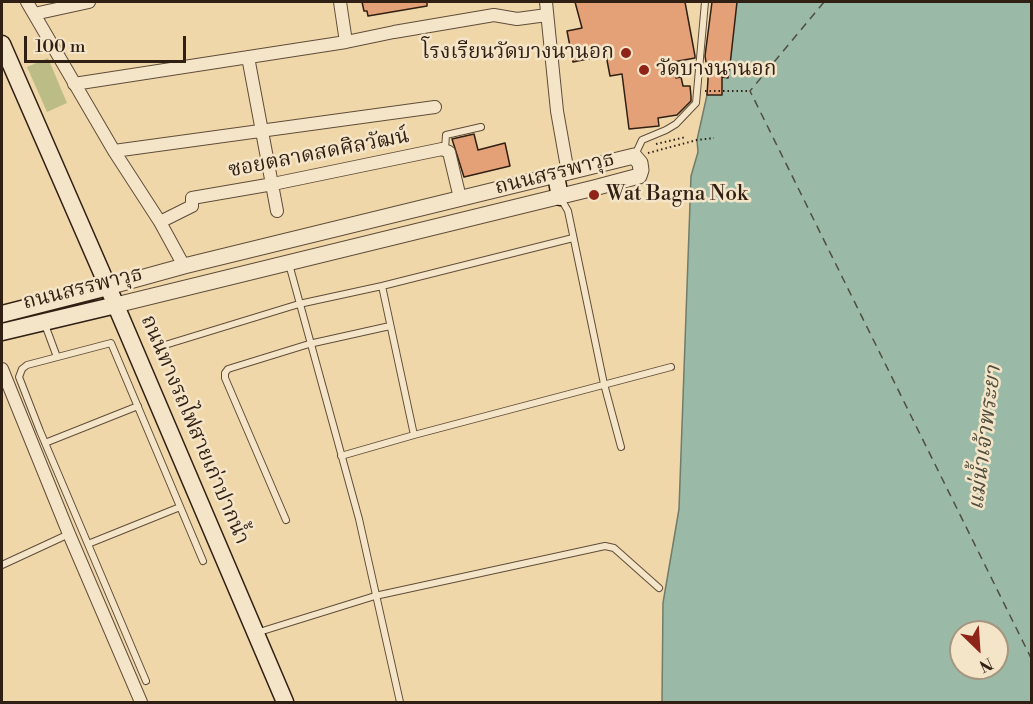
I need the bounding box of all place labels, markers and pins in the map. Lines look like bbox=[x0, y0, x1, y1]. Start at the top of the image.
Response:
place label: โรงเรียนวัดบางนานอก bbox=[422, 40, 614, 66]
marker: โรงเรียนวัดบางนานอก bbox=[619, 46, 633, 60]
place label: วัดบางนานอก bbox=[656, 57, 776, 83]
marker: วัดบางนานอก bbox=[637, 63, 651, 77]
place label: Wat Bagna Nok bbox=[606, 182, 748, 208]
marker: Wat Bagna Nok bbox=[587, 188, 601, 202]

